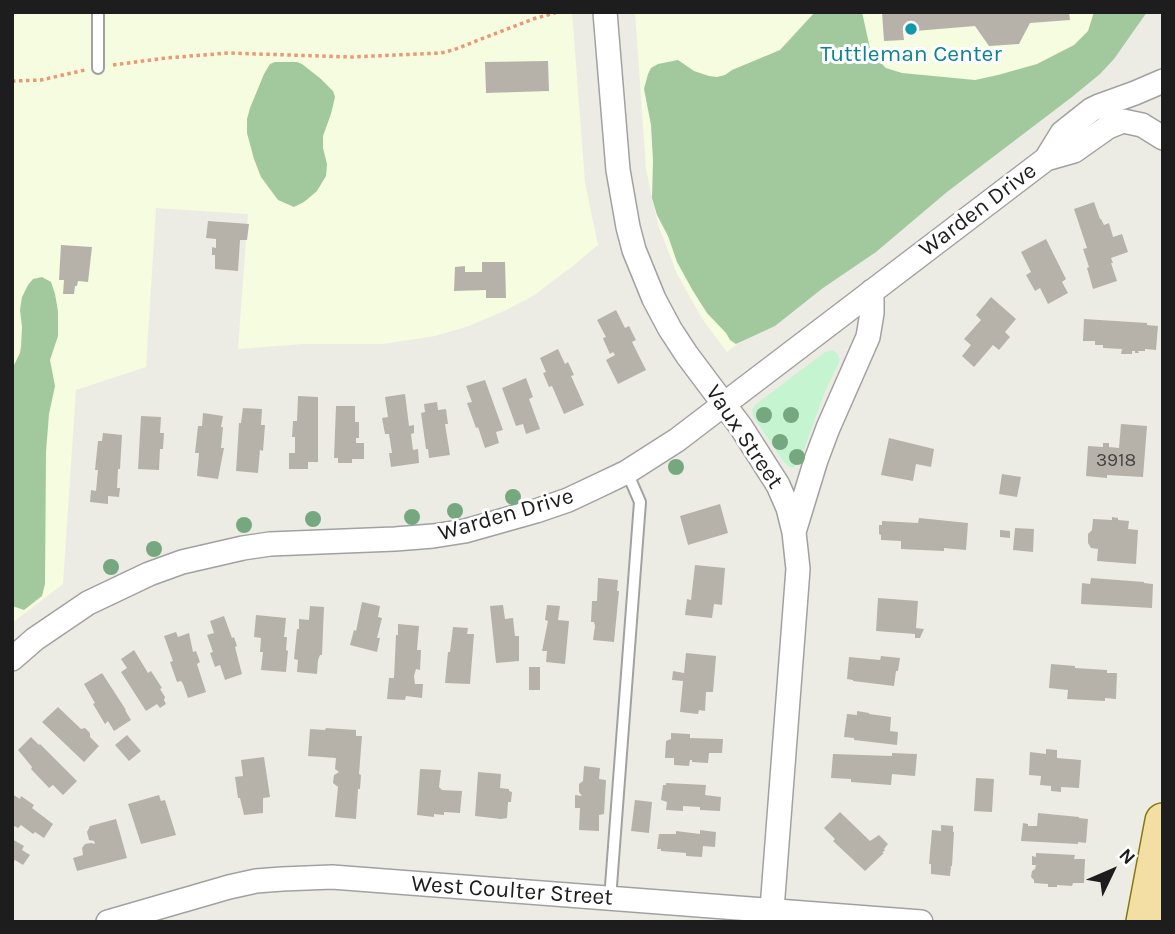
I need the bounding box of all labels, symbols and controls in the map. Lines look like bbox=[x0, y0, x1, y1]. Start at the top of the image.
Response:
marker: Tuttleman Center bbox=[903, 21, 919, 37]
place label: Tuttleman Center bbox=[820, 40, 1002, 68]
street label: Warden Drive bbox=[914, 157, 1042, 263]
street label: Vaux Street bbox=[699, 380, 789, 494]
house number: 3918 bbox=[1096, 450, 1136, 472]
street label: Warden Drive bbox=[435, 483, 577, 547]
north arrow bbox=[1077, 836, 1147, 906]
text: N bbox=[1114, 844, 1140, 869]
street label: West Coulter Street bbox=[410, 870, 614, 912]

